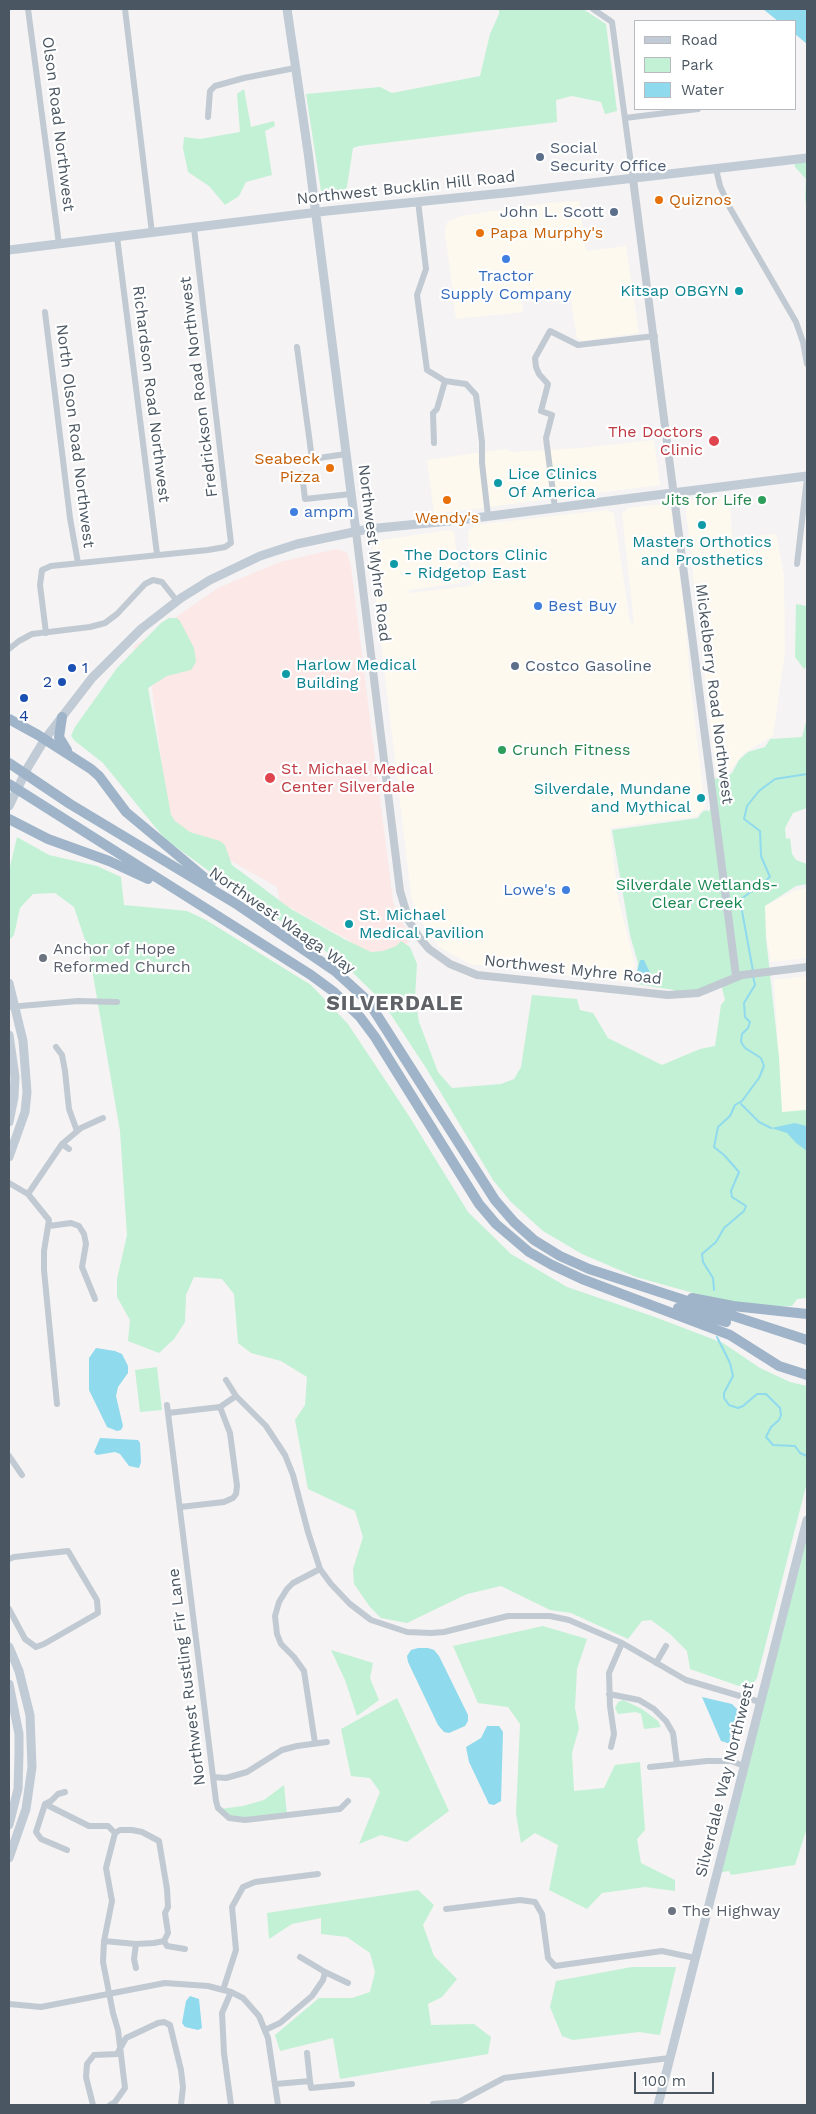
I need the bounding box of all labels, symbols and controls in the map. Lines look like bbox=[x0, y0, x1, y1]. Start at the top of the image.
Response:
legend bbox=[634, 20, 796, 110]
text: Road bbox=[681, 31, 718, 49]
street label: Olson Road Northwest bbox=[38, 35, 78, 213]
text: Park bbox=[681, 56, 713, 74]
text: Water bbox=[681, 81, 724, 99]
place label: Social Security Office bbox=[550, 138, 667, 176]
marker: Social Security Office bbox=[534, 151, 546, 163]
street label: Northwest Bucklin Hill Road bbox=[296, 167, 516, 209]
place label: Quiznos bbox=[669, 190, 732, 210]
marker: Quiznos bbox=[653, 194, 665, 206]
place label: John L. Scott bbox=[500, 202, 604, 222]
marker: John L. Scott bbox=[608, 206, 620, 218]
place label: Papa Murphy's bbox=[490, 223, 603, 243]
marker: Papa Murphy's bbox=[474, 227, 486, 239]
marker: Tractor Supply Company bbox=[500, 253, 512, 265]
place label: Tractor Supply Company bbox=[440, 266, 572, 304]
street label: Fredrickson Road Northwest bbox=[176, 275, 222, 499]
place label: Kitsap OBGYN bbox=[620, 281, 729, 301]
street label: Richardson Road Northwest bbox=[128, 285, 174, 503]
marker: Kitsap OBGYN bbox=[733, 285, 745, 297]
street label: North Olson Road Northwest bbox=[52, 323, 98, 549]
place label: The Doctors Clinic bbox=[608, 422, 703, 460]
marker: The Doctors Clinic bbox=[707, 434, 721, 448]
place label: Seabeck Pizza bbox=[254, 449, 320, 487]
marker: Seabeck Pizza bbox=[324, 462, 336, 474]
street label: Northwest Myhre Road bbox=[354, 463, 394, 643]
place label: Lice Clinics Of America bbox=[508, 464, 597, 502]
marker: Lice Clinics Of America bbox=[492, 477, 504, 489]
place label: Jits for Life bbox=[661, 490, 752, 510]
marker: Wendy's bbox=[441, 494, 453, 506]
marker: Jits for Life bbox=[756, 494, 768, 506]
place label: ampm bbox=[304, 502, 354, 522]
marker: ampm bbox=[288, 506, 300, 518]
place label: Wendy's bbox=[415, 508, 479, 528]
marker: Masters Orthotics and Prosthetics bbox=[696, 519, 708, 531]
place label: Masters Orthotics and Prosthetics bbox=[632, 532, 772, 570]
place label: The Doctors Clinic - Ridgetop East bbox=[404, 545, 548, 583]
marker: The Doctors Clinic - Ridgetop East bbox=[388, 558, 400, 570]
street label: Mickelberry Road Northwest bbox=[691, 583, 737, 805]
place label: Best Buy bbox=[548, 596, 617, 616]
marker: Best Buy bbox=[532, 600, 544, 612]
place label: Harlow Medical Building bbox=[296, 655, 416, 693]
place label: Costco Gasoline bbox=[525, 656, 652, 676]
place label: 1 bbox=[82, 658, 88, 678]
marker: Costco Gasoline bbox=[509, 660, 521, 672]
marker: 1 bbox=[66, 662, 78, 674]
marker: Harlow Medical Building bbox=[280, 668, 292, 680]
place label: 2 bbox=[43, 672, 52, 692]
marker: 2 bbox=[56, 676, 68, 688]
marker: 4 bbox=[18, 692, 30, 704]
place label: 4 bbox=[19, 706, 29, 726]
place label: Crunch Fitness bbox=[512, 740, 630, 760]
marker: Crunch Fitness bbox=[496, 744, 508, 756]
place label: St. Michael Medical Center Silverdale bbox=[281, 759, 433, 797]
marker: St. Michael Medical Center Silverdale bbox=[263, 771, 277, 785]
place label: Silverdale, Mundane and Mythical bbox=[534, 779, 691, 817]
marker: Silverdale, Mundane and Mythical bbox=[695, 792, 707, 804]
street label: Northwest Waaga Way bbox=[205, 863, 359, 979]
park label: Silverdale Wetlands- Clear Creek bbox=[616, 875, 778, 913]
place label: Lowe's bbox=[503, 880, 556, 900]
marker: Lowe's bbox=[560, 884, 572, 896]
place label: St. Michael Medical Pavilion bbox=[359, 905, 484, 943]
marker: St. Michael Medical Pavilion bbox=[343, 918, 355, 930]
place label: Anchor of Hope Reformed Church bbox=[53, 939, 191, 977]
street label: Northwest Myhre Road bbox=[483, 951, 663, 989]
marker: Anchor of Hope Reformed Church bbox=[37, 952, 49, 964]
district label: SILVERDALE bbox=[325, 991, 465, 1017]
street label: Northwest Rustling Fir Lane bbox=[164, 1567, 210, 1787]
street label: Silverdale Way Northwest bbox=[692, 1681, 758, 1879]
place label: The Highway bbox=[682, 1901, 780, 1921]
marker: The Highway bbox=[666, 1905, 678, 1917]
scale bar bbox=[636, 2062, 716, 2094]
text: 100 m bbox=[642, 2072, 686, 2090]

